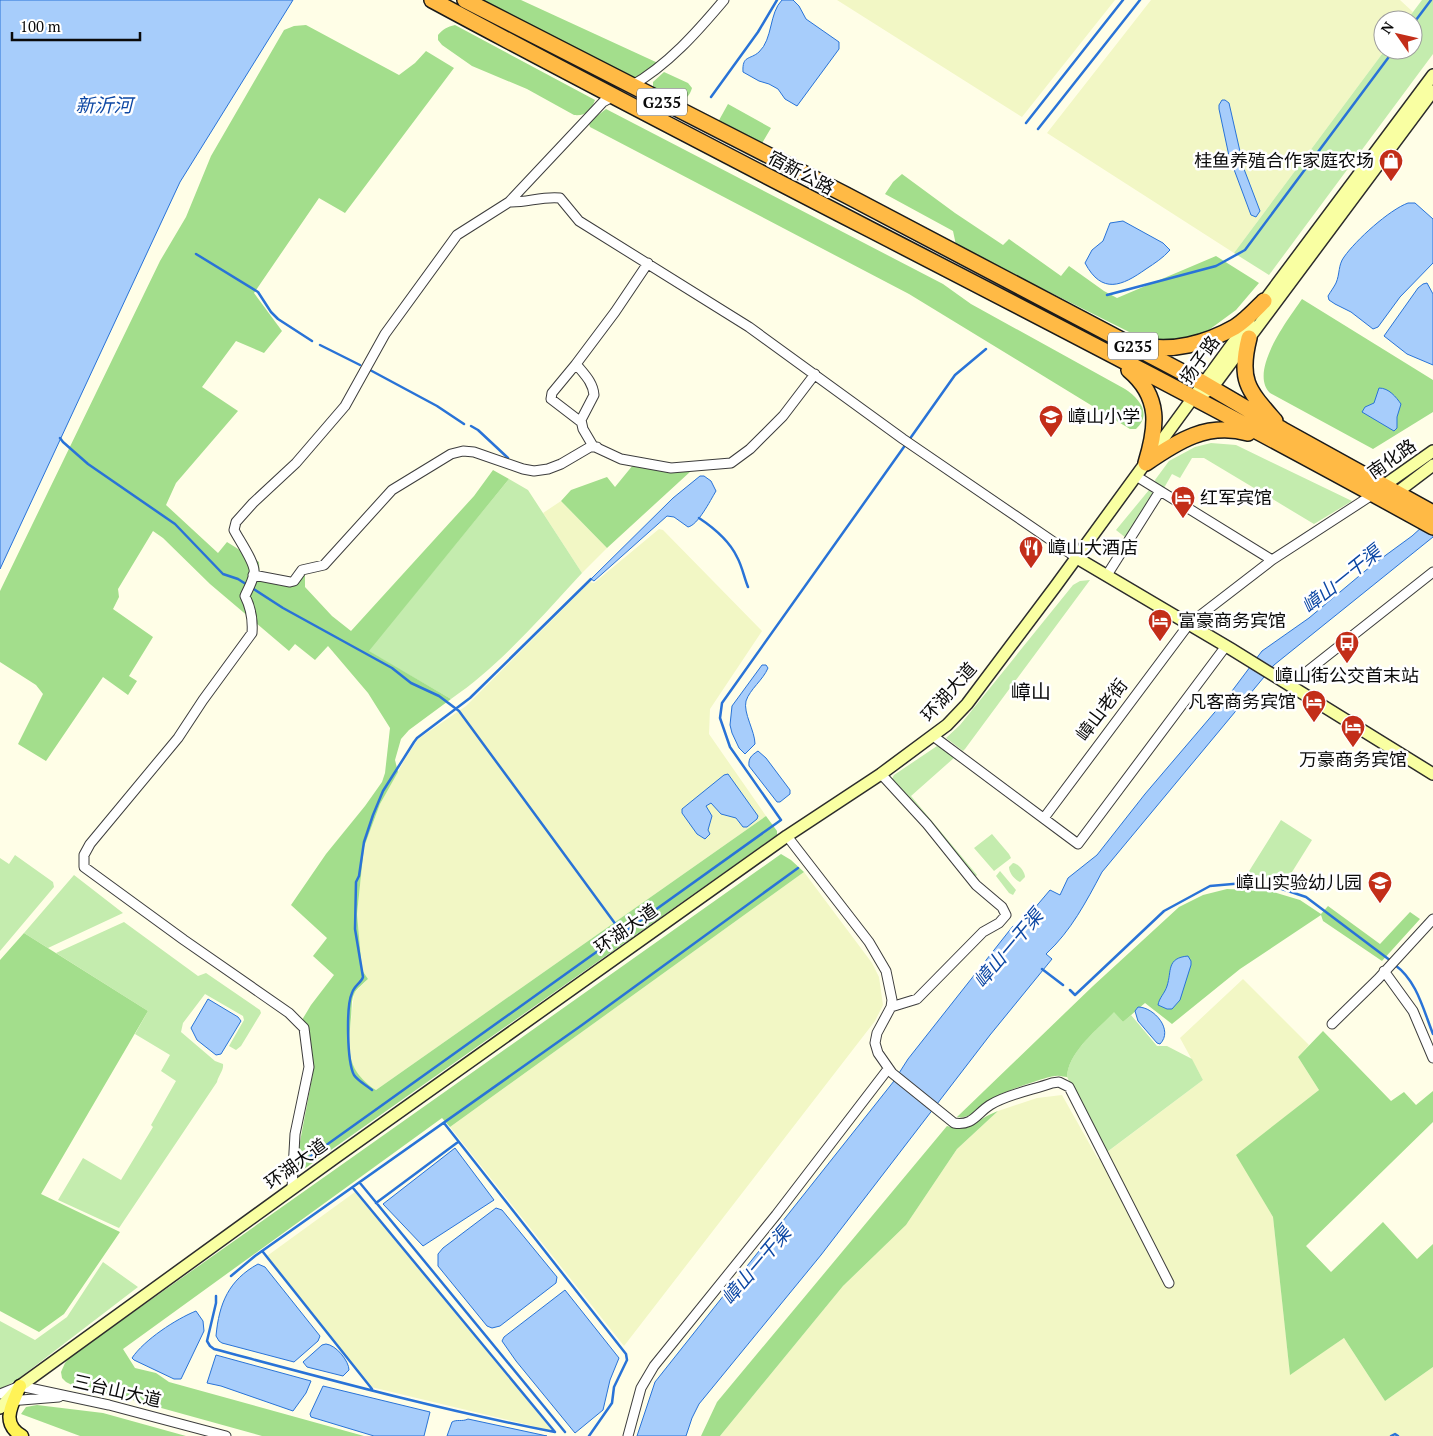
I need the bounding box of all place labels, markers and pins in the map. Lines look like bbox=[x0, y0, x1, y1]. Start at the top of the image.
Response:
place label: 桂鱼养殖合作家庭农场 bbox=[1194, 148, 1374, 172]
shop icon: 桂鱼养殖合作家庭农场 bbox=[1378, 148, 1404, 182]
school or university icon: 嶂山小学 bbox=[1038, 404, 1064, 438]
place label: 嶂山小学 bbox=[1068, 404, 1140, 428]
hotel icon: 红军宾馆 bbox=[1170, 485, 1196, 519]
place label: 红军宾馆 bbox=[1200, 485, 1272, 509]
restaurant icon: 嶂山大酒店 bbox=[1018, 535, 1044, 569]
place label: 嶂山大酒店 bbox=[1048, 535, 1138, 559]
hotel icon: 富豪商务宾馆 bbox=[1147, 608, 1173, 642]
place label: 富豪商务宾馆 bbox=[1178, 608, 1286, 632]
bus stop icon: 嶂山街公交首末站 bbox=[1334, 630, 1360, 664]
place label: 嶂山街公交首末站 bbox=[1275, 663, 1419, 687]
place label: 凡客商务宾馆 bbox=[1188, 689, 1296, 713]
hotel icon: 凡客商务宾馆 bbox=[1301, 689, 1327, 723]
hotel icon: 万豪商务宾馆 bbox=[1340, 714, 1366, 748]
place label: 万豪商务宾馆 bbox=[1299, 747, 1407, 771]
place label: 嶂山实验幼儿园 bbox=[1236, 870, 1362, 894]
school or university icon: 嶂山实验幼儿园 bbox=[1367, 870, 1393, 904]

